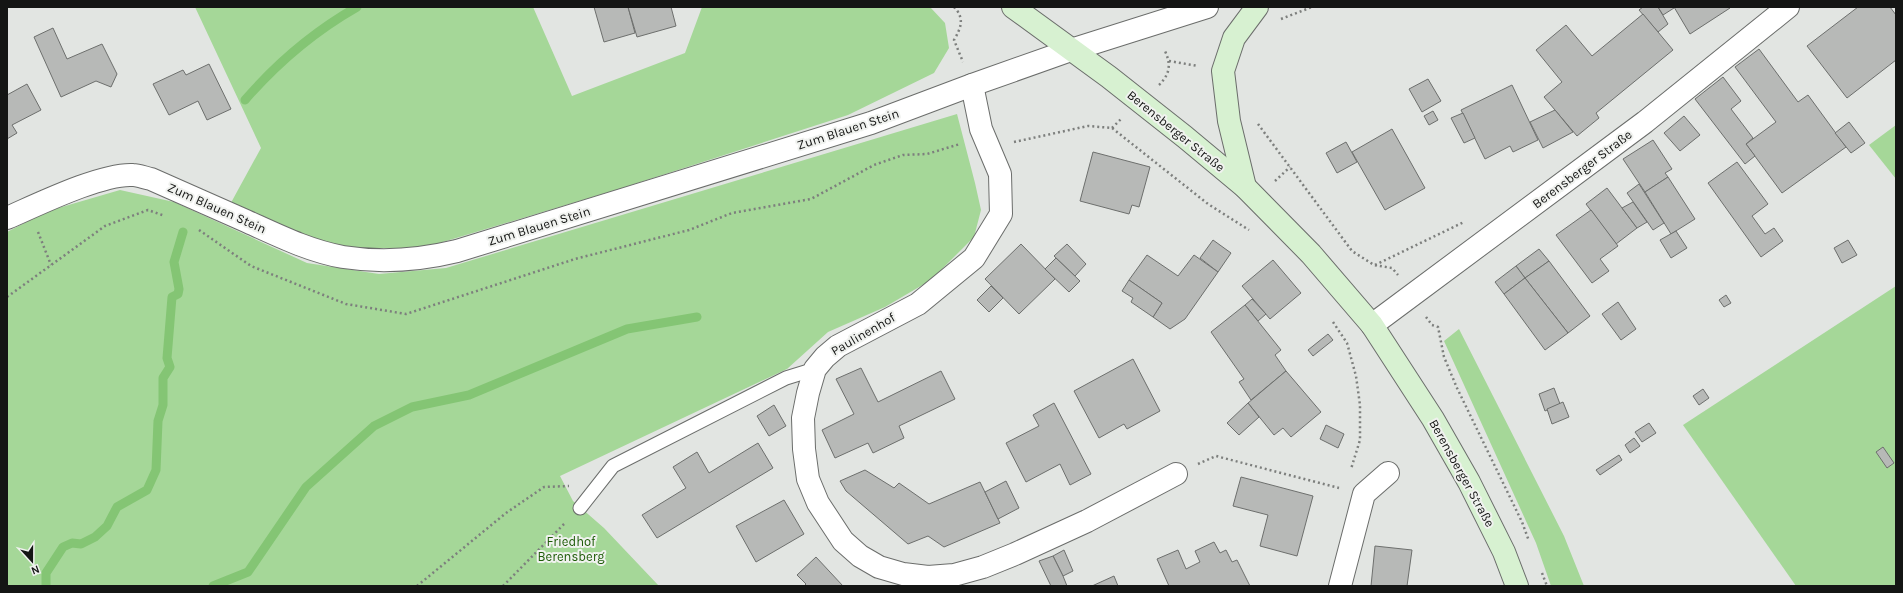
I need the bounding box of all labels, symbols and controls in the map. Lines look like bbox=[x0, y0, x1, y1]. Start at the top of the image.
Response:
street label: Berensberger Straße bbox=[1124, 87, 1228, 175]
street label: Zum Blauen Stein bbox=[795, 105, 901, 153]
street label: Berensberger Straße bbox=[1529, 126, 1635, 211]
street label: Zum Blauen Stein bbox=[165, 180, 269, 236]
street label: Zum Blauen Stein bbox=[486, 203, 592, 249]
street label: Paulinenhof bbox=[828, 309, 898, 358]
street label: Berensberger Straße bbox=[1426, 417, 1498, 530]
park label: Friedhof Berensberg bbox=[537, 534, 605, 564]
north arrow bbox=[12, 541, 52, 581]
text: N bbox=[29, 562, 41, 577]

